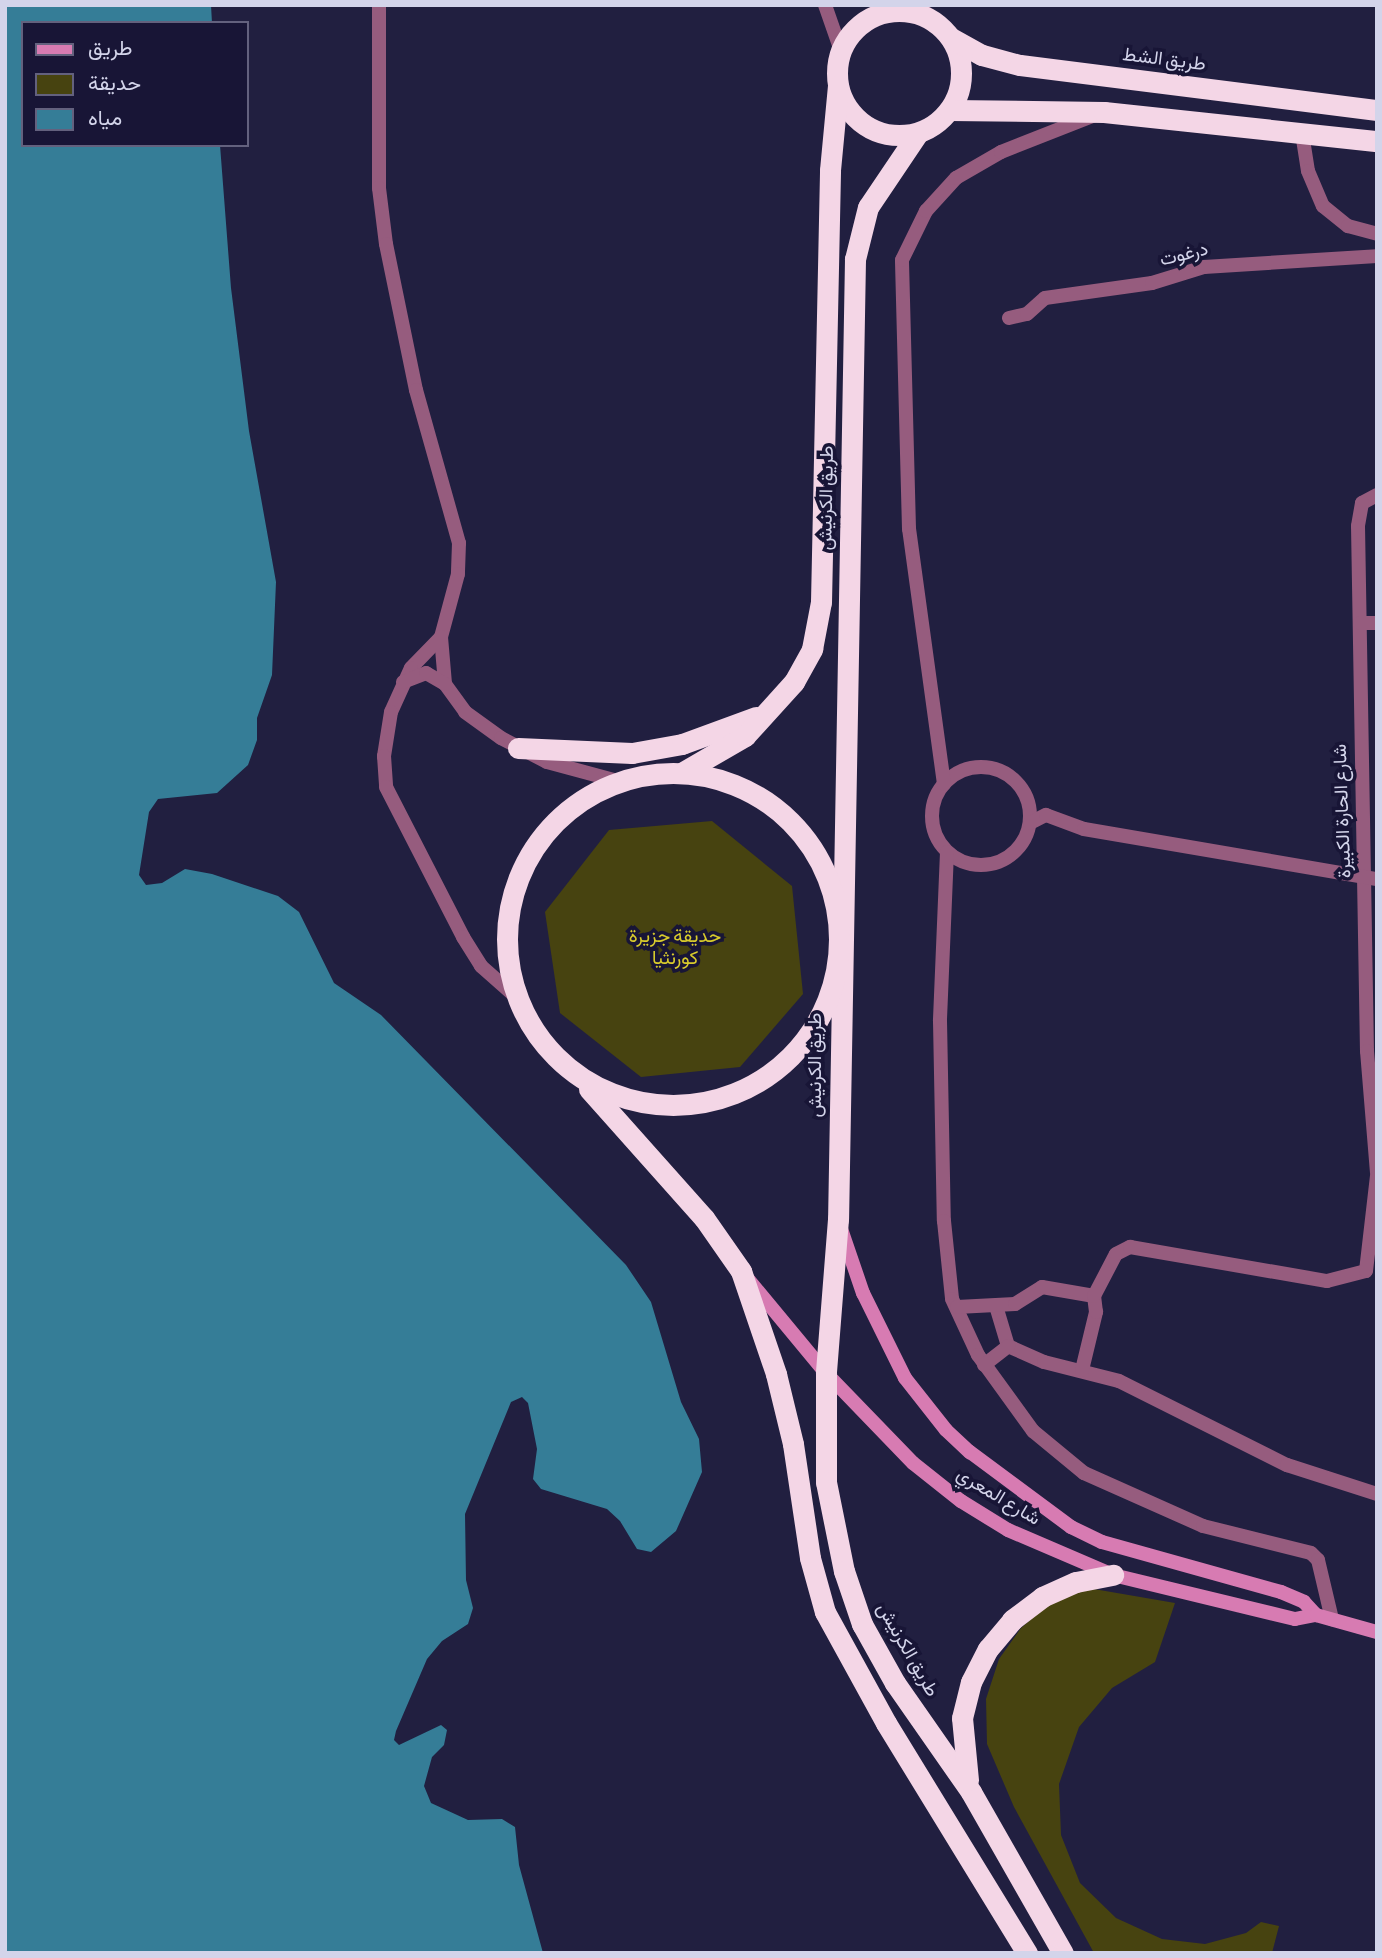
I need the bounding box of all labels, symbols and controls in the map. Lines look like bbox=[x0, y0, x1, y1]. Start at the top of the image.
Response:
legend bbox=[21, 21, 248, 147]
text: طريق bbox=[88, 36, 133, 61]
street label: طريق الشط bbox=[1121, 44, 1207, 76]
text: حديقة bbox=[88, 71, 141, 96]
text: مياه bbox=[88, 106, 122, 131]
street label: درغوت bbox=[1157, 238, 1211, 272]
street label: طريق الكرنيش bbox=[815, 445, 839, 551]
street label: شارع الحارة الكبيرة bbox=[1329, 743, 1357, 879]
park label: حديقة جزيرة كورنثيا bbox=[629, 926, 721, 970]
street label: طريق الكرنيش bbox=[805, 1013, 827, 1117]
street label: شارع المعري bbox=[952, 1463, 1044, 1531]
street label: طريق الكرنيش bbox=[871, 1599, 943, 1701]

